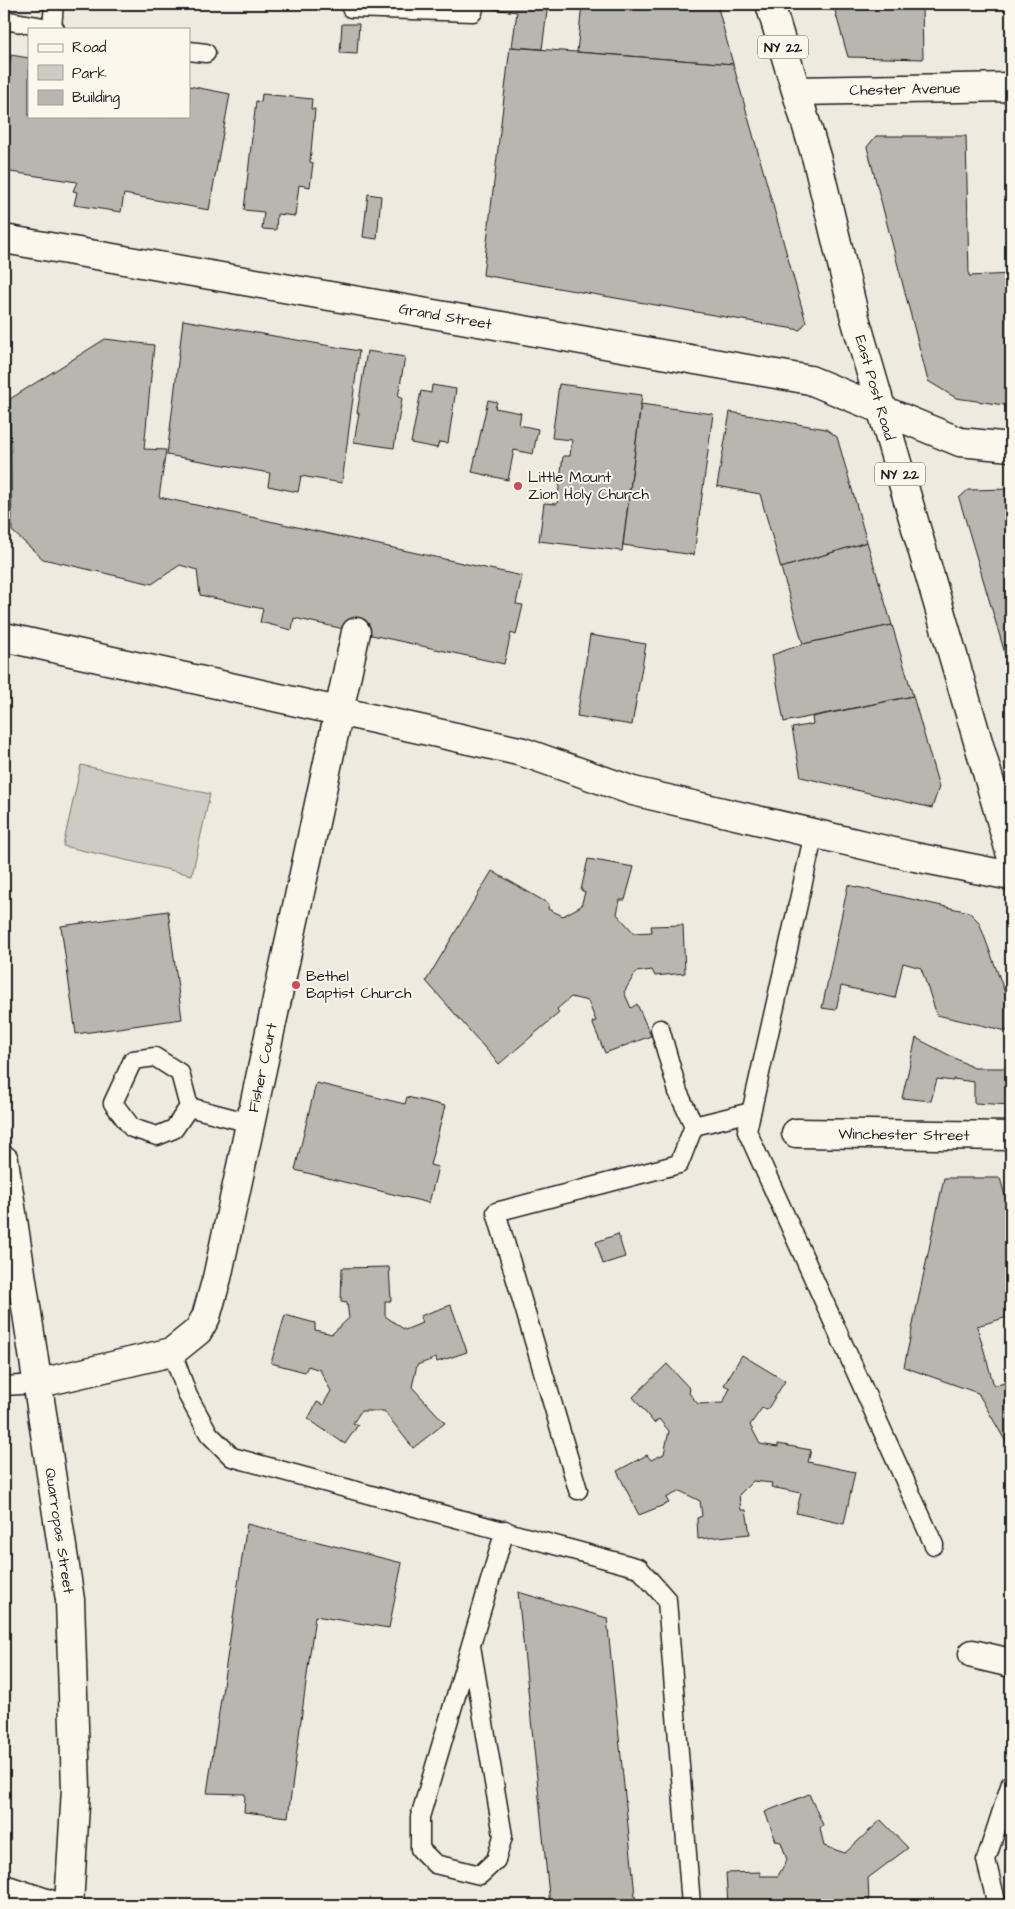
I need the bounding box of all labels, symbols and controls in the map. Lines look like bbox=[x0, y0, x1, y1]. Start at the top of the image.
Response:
legend bbox=[28, 28, 190, 118]
road number: NY 22 bbox=[758, 36, 808, 58]
text: Road bbox=[72, 37, 107, 58]
text: Park bbox=[72, 63, 107, 84]
street label: Chester Avenue bbox=[849, 78, 961, 101]
text: Building bbox=[72, 87, 120, 109]
street label: Grand Street bbox=[397, 298, 493, 335]
street label: East Post Road bbox=[850, 333, 900, 443]
road number: NY 22 bbox=[875, 462, 925, 486]
place label: Little Mount Zion Holy Church bbox=[528, 467, 650, 506]
marker: Little Mount Zion Holy Church bbox=[512, 480, 524, 492]
place label: Bethel Baptist Church bbox=[306, 966, 412, 1004]
marker: Bethel Baptist Church bbox=[290, 979, 302, 991]
street label: Fisher Court bbox=[243, 1021, 283, 1114]
street label: Winchester Street bbox=[838, 1124, 970, 1146]
street label: Quarropas Street bbox=[39, 1467, 79, 1595]

